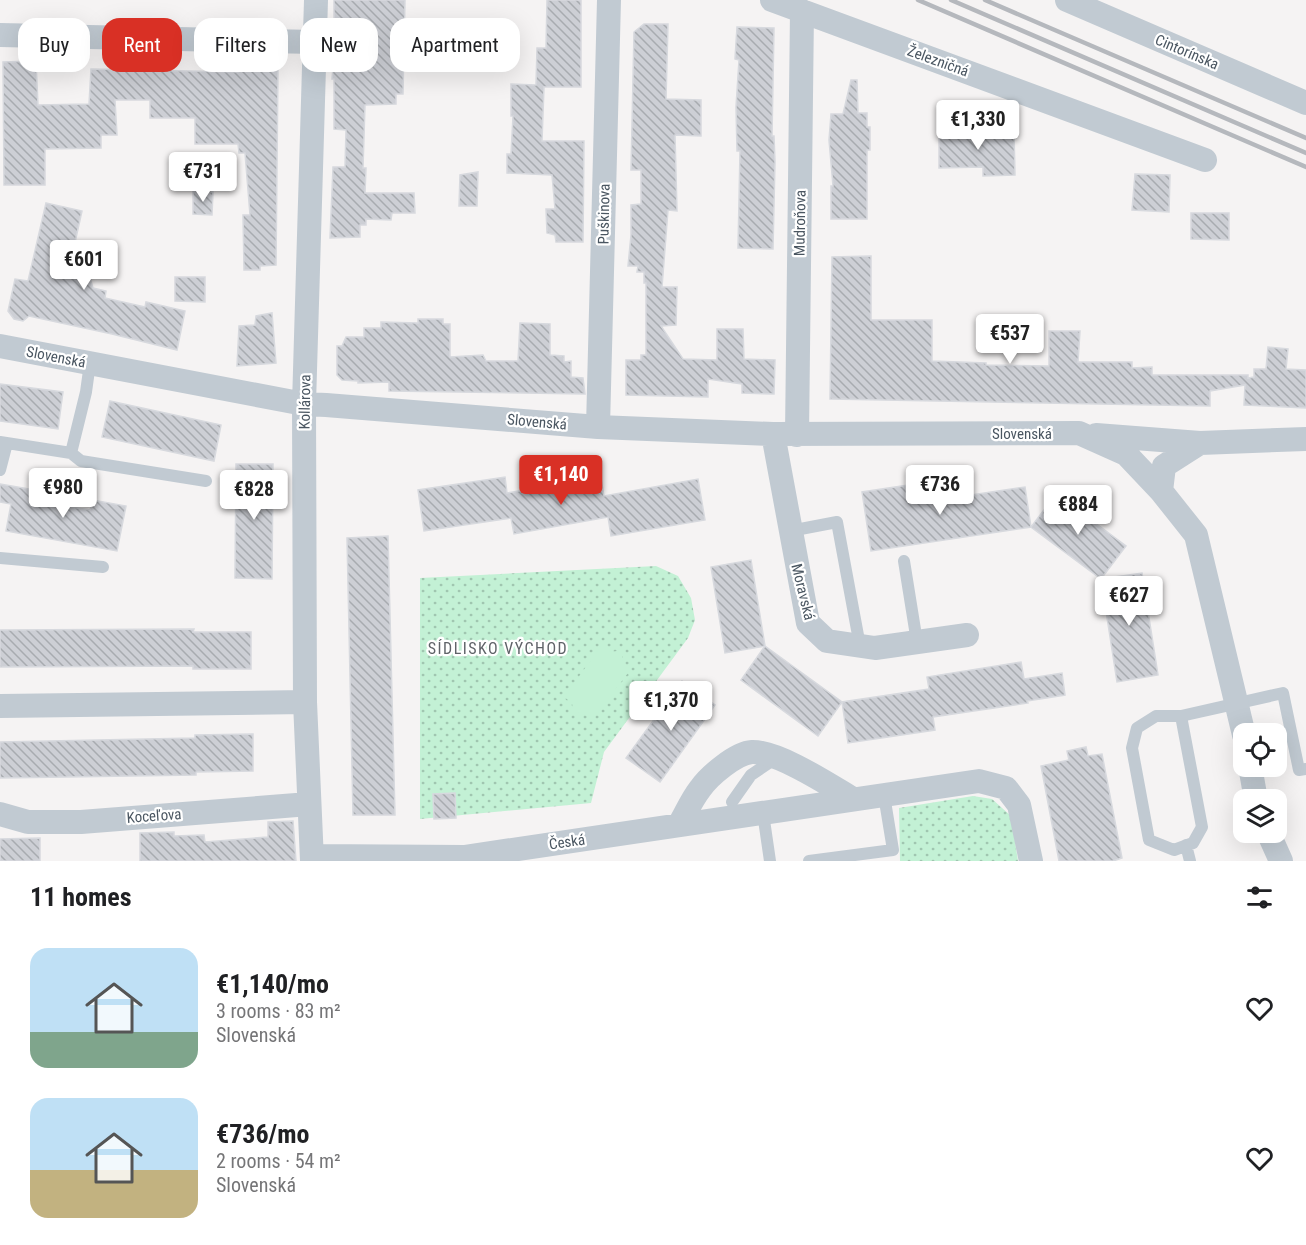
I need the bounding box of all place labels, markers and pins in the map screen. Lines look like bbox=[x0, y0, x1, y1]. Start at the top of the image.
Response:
pin: €1,330 bbox=[929, 100, 1027, 151]
pin: €731 bbox=[167, 152, 239, 203]
pin: €601 bbox=[48, 240, 120, 291]
pin: €537 bbox=[974, 314, 1046, 365]
pin: €1,140 bbox=[512, 455, 610, 506]
pin: €736 bbox=[904, 465, 976, 516]
pin: €980 bbox=[27, 468, 99, 519]
pin: €828 bbox=[218, 470, 290, 521]
pin: €884 bbox=[1042, 485, 1114, 536]
pin: €627 bbox=[1093, 576, 1165, 627]
pin: €1,370 bbox=[622, 681, 720, 732]

